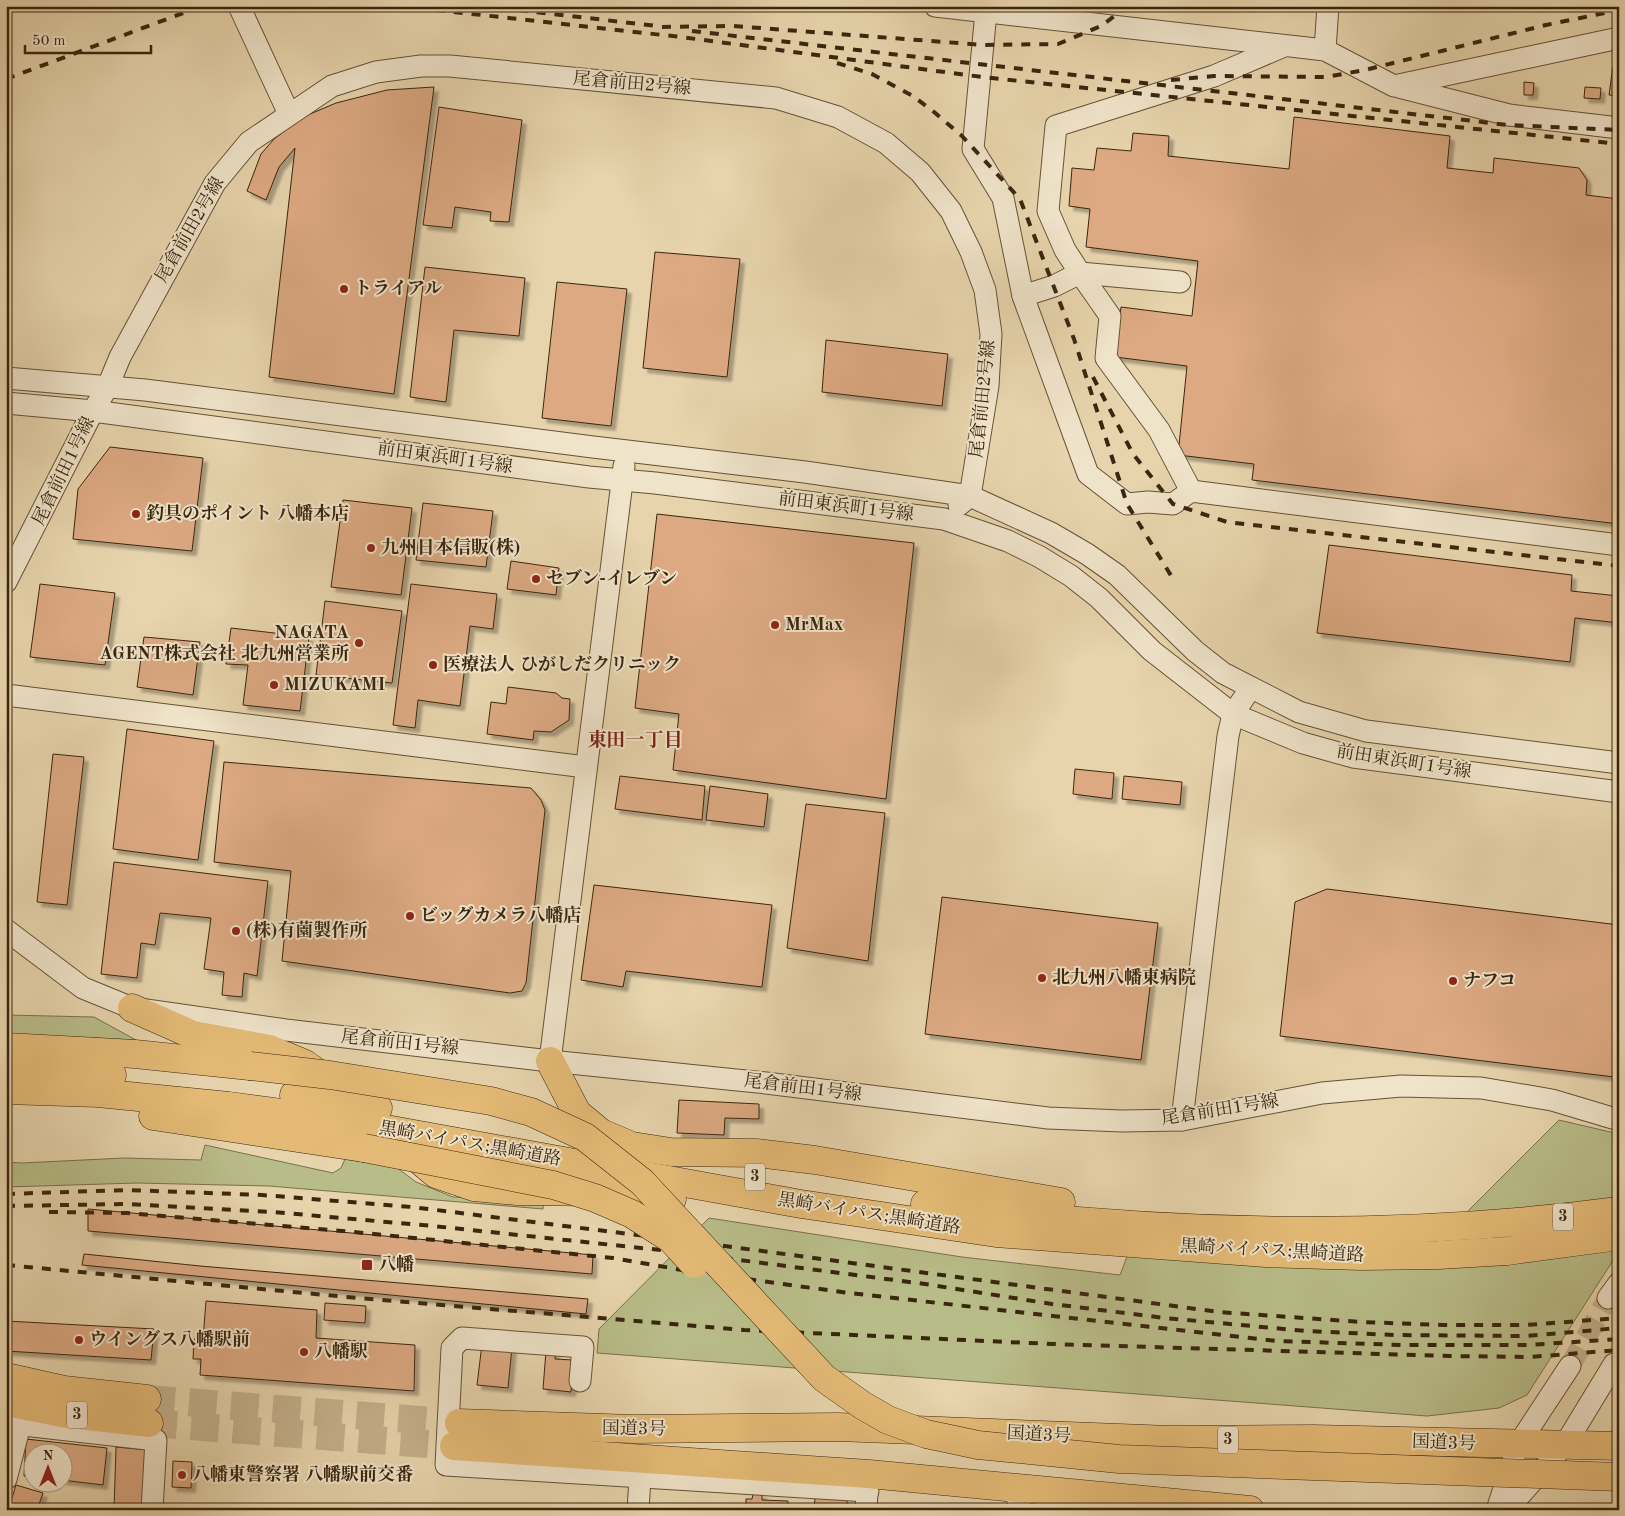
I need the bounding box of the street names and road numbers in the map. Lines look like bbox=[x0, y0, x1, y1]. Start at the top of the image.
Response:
street label: 尾倉前田2号線 bbox=[572, 68, 692, 98]
street label: 尾倉前田2号線 bbox=[151, 173, 227, 286]
street label: 尾倉前田2号線 bbox=[966, 339, 998, 459]
street label: 尾倉前田1号線 bbox=[28, 413, 98, 528]
street label: 前田東浜町1号線 bbox=[376, 438, 514, 476]
street label: 前田東浜町1号線 bbox=[777, 488, 915, 524]
street label: 前田東浜町1号線 bbox=[1335, 740, 1473, 782]
street label: 尾倉前田1号線 bbox=[340, 1026, 460, 1058]
street label: 尾倉前田1号線 bbox=[743, 1070, 863, 1104]
street label: 尾倉前田1号線 bbox=[1160, 1090, 1280, 1128]
street label: 黒崎バイパス;黒崎道路 bbox=[377, 1117, 563, 1169]
road number: 3 bbox=[745, 1164, 765, 1190]
street label: 黒崎バイパス;黒崎道路 bbox=[776, 1189, 962, 1237]
road number: 3 bbox=[1553, 1204, 1573, 1230]
street label: 黒崎バイパス;黒崎道路 bbox=[1179, 1235, 1365, 1265]
road number: 3 bbox=[67, 1402, 87, 1428]
street label: 国道3号 bbox=[602, 1417, 666, 1439]
street label: 国道3号 bbox=[1006, 1422, 1072, 1446]
road number: 3 bbox=[1218, 1426, 1238, 1454]
street label: 国道3号 bbox=[1411, 1431, 1477, 1453]

